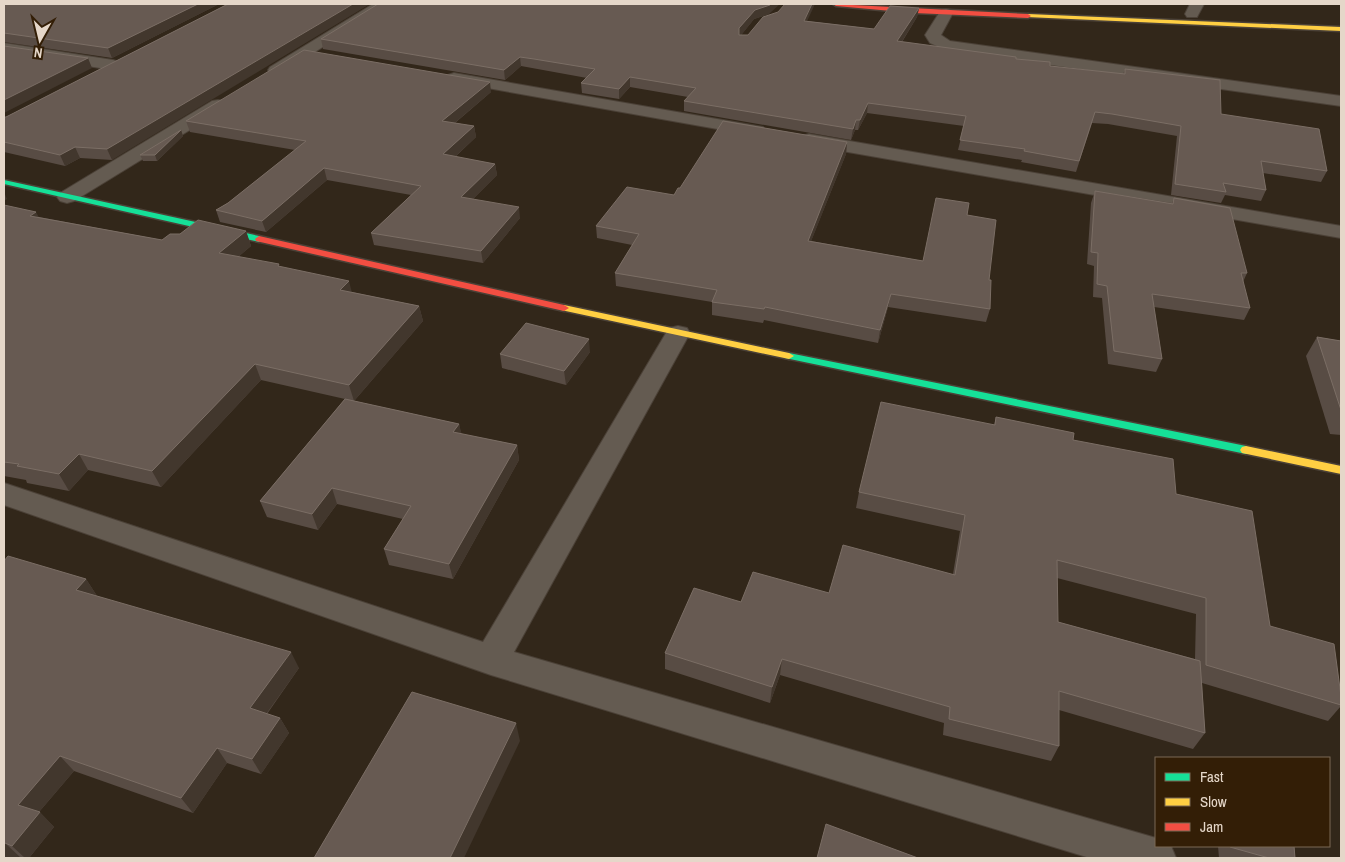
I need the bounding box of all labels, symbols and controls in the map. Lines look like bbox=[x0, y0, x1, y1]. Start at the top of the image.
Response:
north arrow bbox=[15, 15, 65, 65]
text: N bbox=[33, 43, 44, 62]
legend bbox=[1155, 757, 1330, 847]
text: Fast bbox=[1200, 766, 1224, 787]
text: Slow bbox=[1200, 791, 1227, 812]
text: Jam bbox=[1200, 816, 1223, 837]

